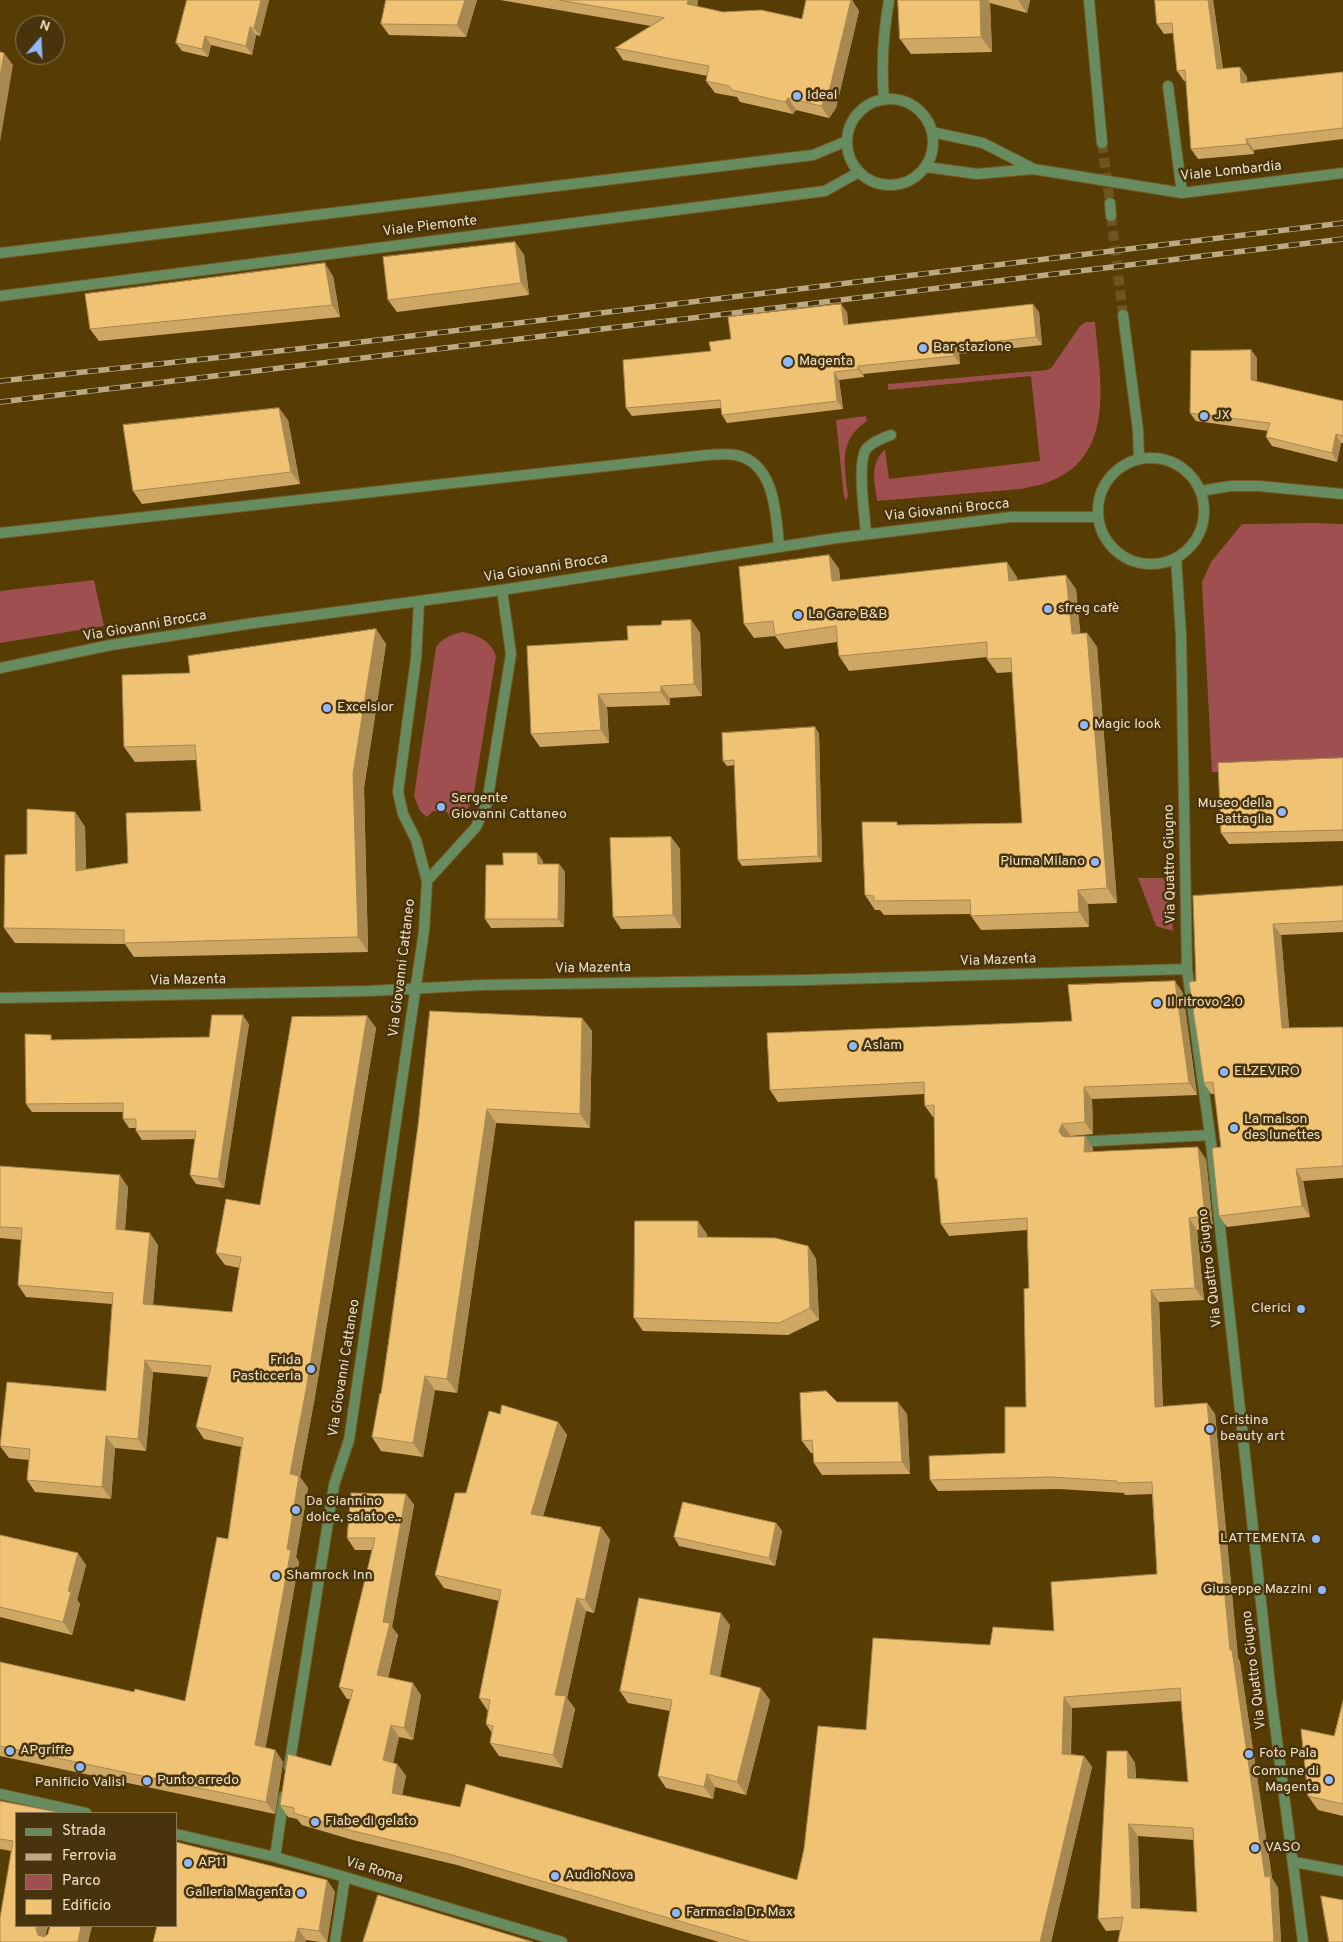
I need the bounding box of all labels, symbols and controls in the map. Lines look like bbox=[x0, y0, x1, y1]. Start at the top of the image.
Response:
north arrow bbox=[15, 15, 65, 65]
text: N bbox=[37, 17, 52, 36]
place label: Ideal bbox=[807, 88, 837, 104]
marker: Ideal bbox=[791, 90, 803, 102]
street label: Viale Lombardia bbox=[1180, 158, 1282, 186]
street label: Viale Piemonte bbox=[382, 213, 478, 241]
place label: Bar stazione bbox=[933, 340, 1012, 356]
marker: Bar stazione bbox=[917, 342, 929, 354]
place label: Magenta bbox=[799, 354, 853, 370]
marker: Magenta bbox=[781, 355, 795, 369]
place label: JX bbox=[1214, 408, 1230, 424]
marker: JX bbox=[1198, 410, 1210, 422]
street label: Via Giovanni Brocca bbox=[884, 496, 1010, 526]
street label: Via Giovanni Brocca bbox=[483, 551, 609, 587]
place label: sfreg cafè bbox=[1058, 601, 1119, 617]
marker: sfreg cafè bbox=[1042, 603, 1054, 615]
place label: La Gare B&B bbox=[808, 607, 887, 623]
street label: Via Giovanni Brocca bbox=[82, 608, 208, 646]
marker: La Gare B&B bbox=[792, 609, 804, 621]
place label: Excelsior bbox=[337, 700, 394, 716]
marker: Excelsior bbox=[321, 702, 333, 714]
place label: Magic look bbox=[1094, 717, 1161, 733]
marker: Magic look bbox=[1078, 719, 1090, 731]
place label: Sergente Giovanni Cattaneo bbox=[451, 791, 567, 824]
place label: Museo della Battaglia bbox=[1197, 796, 1272, 829]
marker: Sergente Giovanni Cattaneo bbox=[435, 801, 447, 813]
street label: Via Quattro Giugno bbox=[1162, 804, 1180, 924]
marker: Museo della Battaglia bbox=[1276, 806, 1288, 818]
place label: Piuma Milano bbox=[1000, 854, 1085, 870]
marker: Piuma Milano bbox=[1089, 856, 1101, 868]
street label: Via Giovanni Cattaneo bbox=[386, 898, 420, 1038]
street label: Via Mazenta bbox=[960, 951, 1036, 971]
street label: Via Mazenta bbox=[555, 960, 631, 978]
street label: Via Mazenta bbox=[150, 972, 226, 990]
place label: Il ritrovo 2.0 bbox=[1167, 995, 1243, 1011]
marker: Il ritrovo 2.0 bbox=[1151, 997, 1163, 1009]
place label: Aslam bbox=[863, 1038, 902, 1054]
marker: Aslam bbox=[847, 1040, 859, 1052]
place label: ELZEVIRO bbox=[1234, 1064, 1300, 1080]
marker: ELZEVIRO bbox=[1218, 1066, 1230, 1078]
place label: La maison des lunettes bbox=[1244, 1112, 1320, 1144]
marker: La maison des lunettes bbox=[1228, 1122, 1240, 1134]
street label: Via Quattro Giugno bbox=[1195, 1208, 1227, 1328]
street label: Via Giovanni Cattaneo bbox=[326, 1298, 364, 1438]
place label: Clerici bbox=[1251, 1301, 1291, 1317]
marker: Clerici bbox=[1295, 1303, 1307, 1315]
place label: Frida Pasticceria bbox=[232, 1353, 301, 1385]
marker: Frida Pasticceria bbox=[305, 1363, 317, 1375]
place label: Cristina beauty art bbox=[1220, 1413, 1285, 1445]
marker: Cristina beauty art bbox=[1204, 1423, 1216, 1435]
place label: Da Giannino dolce, salato e.. bbox=[306, 1494, 401, 1526]
marker: Da Giannino dolce, salato e.. bbox=[290, 1504, 302, 1516]
place label: LATTEMENTA bbox=[1220, 1531, 1306, 1547]
marker: LATTEMENTA bbox=[1310, 1533, 1322, 1545]
place label: Shamrock Inn bbox=[286, 1568, 373, 1584]
marker: Shamrock Inn bbox=[270, 1570, 282, 1582]
place label: Giuseppe Mazzini bbox=[1203, 1582, 1312, 1598]
marker: Giuseppe Mazzini bbox=[1316, 1584, 1328, 1596]
street label: Via Quattro Giugno bbox=[1239, 1610, 1271, 1730]
place label: APgriffe bbox=[20, 1743, 72, 1759]
marker: APgriffe bbox=[4, 1745, 16, 1757]
place label: Foto Pala bbox=[1259, 1746, 1317, 1762]
marker: Foto Pala bbox=[1243, 1748, 1255, 1760]
marker: Panificio Valisi bbox=[74, 1761, 86, 1773]
place label: Comune di Magenta bbox=[1252, 1764, 1319, 1796]
place label: Punto arredo bbox=[157, 1773, 239, 1789]
marker: Comune di Magenta bbox=[1323, 1774, 1335, 1786]
place label: Panificio Valisi bbox=[35, 1775, 125, 1791]
marker: Punto arredo bbox=[141, 1775, 153, 1787]
legend bbox=[15, 1812, 178, 1927]
place label: Fiabe di gelato bbox=[325, 1814, 417, 1830]
marker: Fiabe di gelato bbox=[309, 1816, 321, 1828]
text: Strada bbox=[62, 1822, 106, 1841]
place label: VASO bbox=[1265, 1840, 1301, 1856]
marker: VASO bbox=[1249, 1842, 1261, 1854]
text: Ferrovia bbox=[62, 1847, 116, 1866]
street label: Via Roma bbox=[343, 1854, 405, 1888]
place label: AP11 bbox=[198, 1855, 226, 1871]
marker: AP11 bbox=[182, 1857, 194, 1869]
place label: AudioNova bbox=[565, 1868, 633, 1884]
marker: AudioNova bbox=[549, 1870, 561, 1882]
text: Parco bbox=[62, 1872, 101, 1891]
place label: Galleria Magenta bbox=[185, 1885, 291, 1901]
marker: Galleria Magenta bbox=[295, 1887, 307, 1899]
text: Edificio bbox=[62, 1897, 111, 1916]
place label: Farmacia Dr. Max bbox=[686, 1905, 793, 1921]
marker: Farmacia Dr. Max bbox=[670, 1907, 682, 1919]

